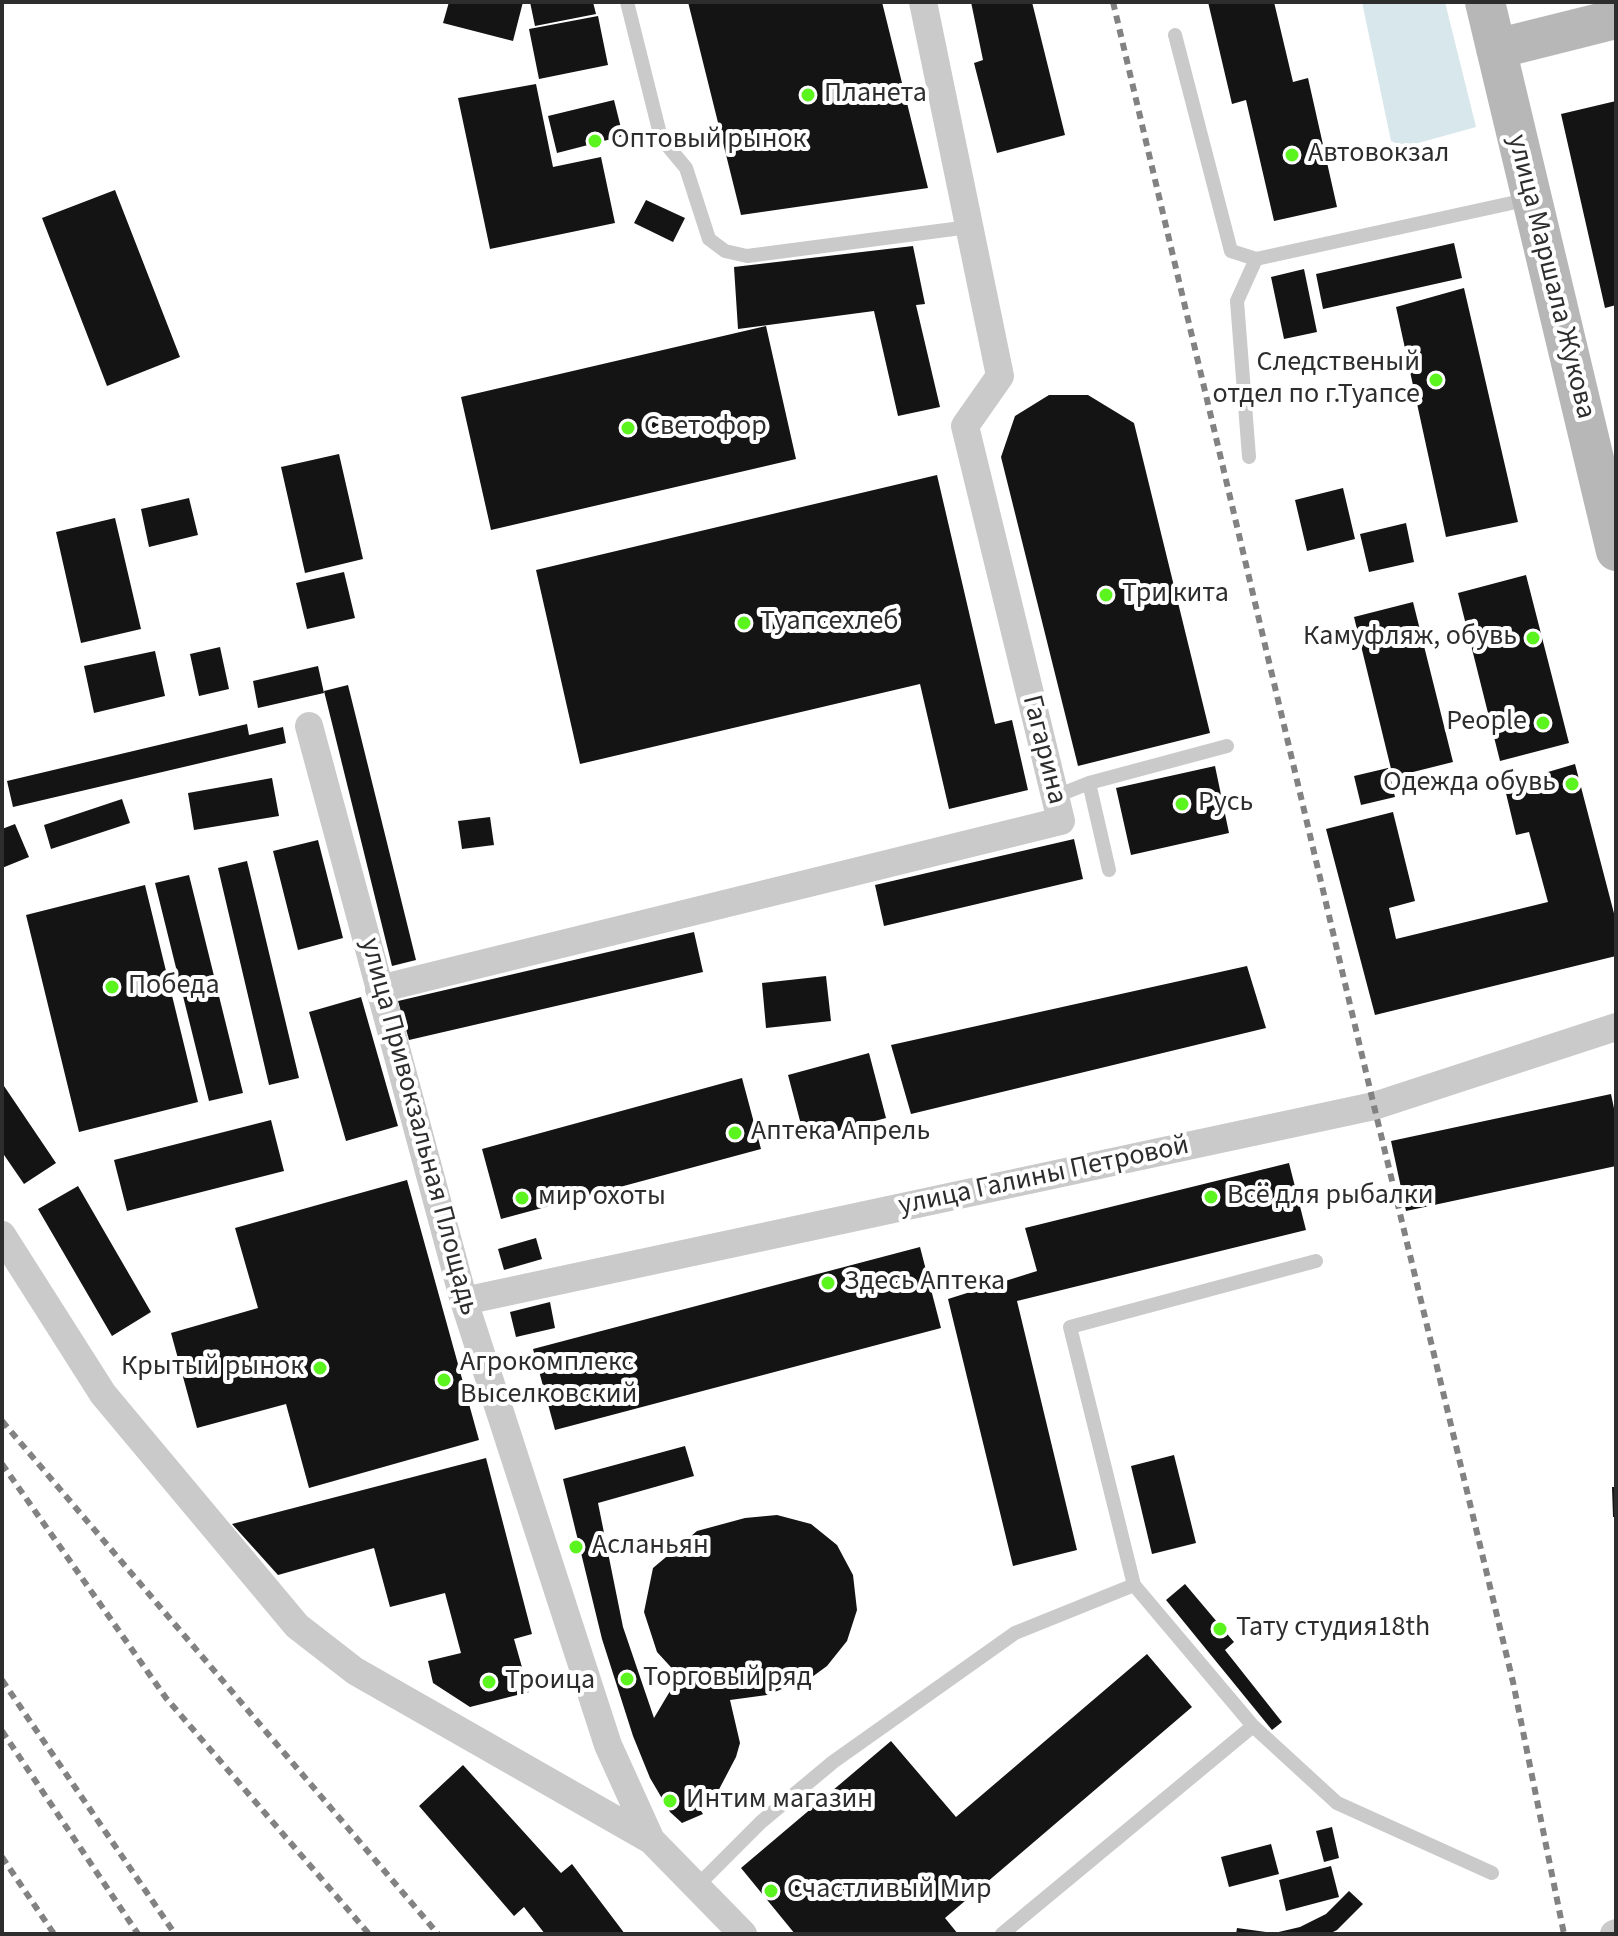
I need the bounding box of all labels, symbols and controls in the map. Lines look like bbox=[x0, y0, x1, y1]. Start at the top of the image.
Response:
place label: Планета bbox=[824, 78, 927, 112]
marker: Планета bbox=[799, 86, 817, 104]
place label: Оптовый рынок bbox=[611, 124, 806, 158]
marker: Оптовый рынок bbox=[586, 132, 604, 150]
street label: улица Маршала Жукова bbox=[1498, 132, 1602, 422]
place label: Автовокзал bbox=[1308, 138, 1449, 172]
marker: Автовокзал bbox=[1283, 146, 1301, 164]
place label: Следственый отдел по г.Туапсе bbox=[1213, 347, 1420, 413]
marker: Следственый отдел по г.Туапсе bbox=[1427, 371, 1445, 389]
place label: Светофор bbox=[644, 411, 767, 445]
marker: Светофор bbox=[619, 419, 637, 437]
place label: Три кита bbox=[1122, 578, 1229, 612]
marker: Три кита bbox=[1097, 586, 1115, 604]
place label: Туапсехлеб bbox=[760, 606, 899, 640]
marker: Туапсехлеб bbox=[735, 614, 753, 632]
place label: Камуфляж, обувь bbox=[1303, 621, 1517, 655]
marker: Камуфляж, обувь bbox=[1524, 629, 1542, 647]
street label: Гагарина bbox=[1013, 692, 1073, 808]
place label: People bbox=[1446, 706, 1527, 740]
marker: People bbox=[1534, 714, 1552, 732]
place label: Одежда обувь bbox=[1383, 767, 1556, 801]
marker: Одежда обувь bbox=[1563, 775, 1581, 793]
place label: Русь bbox=[1198, 787, 1253, 821]
marker: Русь bbox=[1173, 795, 1191, 813]
street label: улица Привокзальная Площадь bbox=[351, 935, 485, 1319]
place label: Победа bbox=[128, 970, 219, 1004]
marker: Победа bbox=[103, 978, 121, 996]
place label: Аптека Апрель bbox=[751, 1116, 930, 1150]
marker: Аптека Апрель bbox=[726, 1124, 744, 1142]
street label: улица Галины Петровой bbox=[896, 1130, 1192, 1224]
place label: Всё для рыбалки bbox=[1227, 1180, 1433, 1214]
place label: мир охоты bbox=[538, 1181, 666, 1215]
marker: Всё для рыбалки bbox=[1202, 1188, 1220, 1206]
marker: мир охоты bbox=[513, 1189, 531, 1207]
place label: Здесь Аптека bbox=[844, 1266, 1005, 1300]
marker: Здесь Аптека bbox=[819, 1274, 837, 1292]
place label: Агрокомплекс Выселковский bbox=[460, 1347, 637, 1413]
place label: Крытый рынок bbox=[121, 1351, 304, 1385]
marker: Крытый рынок bbox=[311, 1359, 329, 1377]
marker: Агрокомплекс Выселковский bbox=[435, 1371, 453, 1389]
place label: Асланьян bbox=[592, 1530, 709, 1564]
marker: Асланьян bbox=[567, 1538, 585, 1556]
place label: Тату студия18th bbox=[1236, 1612, 1430, 1646]
marker: Тату студия18th bbox=[1211, 1620, 1229, 1638]
place label: Торговый ряд bbox=[643, 1662, 812, 1696]
place label: Троица bbox=[505, 1665, 595, 1699]
marker: Торговый ряд bbox=[618, 1670, 636, 1688]
marker: Троица bbox=[480, 1673, 498, 1691]
place label: Интим магазин bbox=[686, 1784, 873, 1818]
marker: Интим магазин bbox=[661, 1792, 679, 1810]
place label: Счастливый Мир bbox=[787, 1874, 991, 1908]
marker: Счастливый Мир bbox=[762, 1882, 780, 1900]

